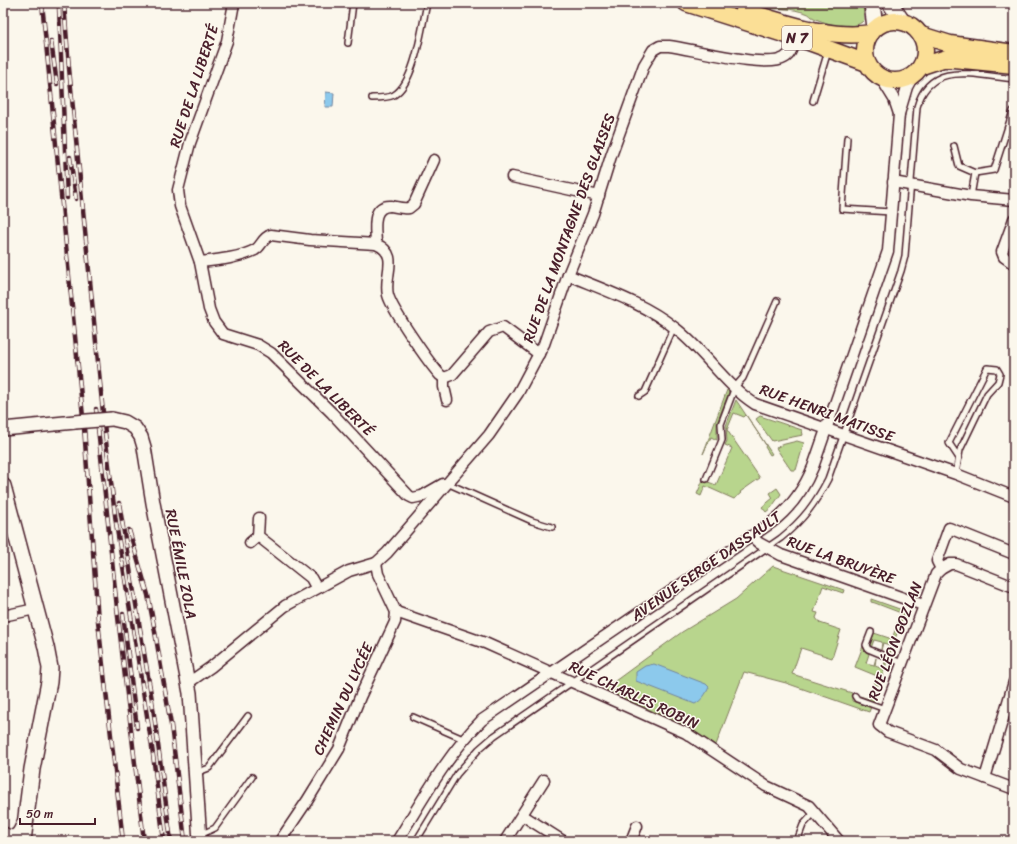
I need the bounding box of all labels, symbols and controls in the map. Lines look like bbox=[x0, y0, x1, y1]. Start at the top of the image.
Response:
street label: RUE DE LA LIBERTÉ bbox=[162, 19, 227, 151]
road number: N 7 bbox=[782, 26, 812, 50]
street label: RUE DE LA MONTAGNE DES GLAISES bbox=[515, 109, 623, 347]
street label: RUE DE LA LIBERTÉ bbox=[271, 333, 382, 444]
street label: RUE HENRI MATISSE bbox=[756, 377, 899, 450]
street label: AVENUE SERGE DASSAULT bbox=[625, 503, 788, 628]
street label: RUE ÉMILE ZOLA bbox=[158, 507, 204, 621]
street label: RUE LA BRUYÈRE bbox=[783, 528, 900, 592]
street label: RUE LÉON GOZLAN bbox=[860, 577, 930, 704]
street label: CHEMIN DU LYCÉE bbox=[305, 637, 381, 760]
street label: RUE CHARLES ROBIN bbox=[565, 653, 704, 737]
scale bar bbox=[20, 800, 95, 826]
text: 50 m bbox=[26, 803, 53, 825]

